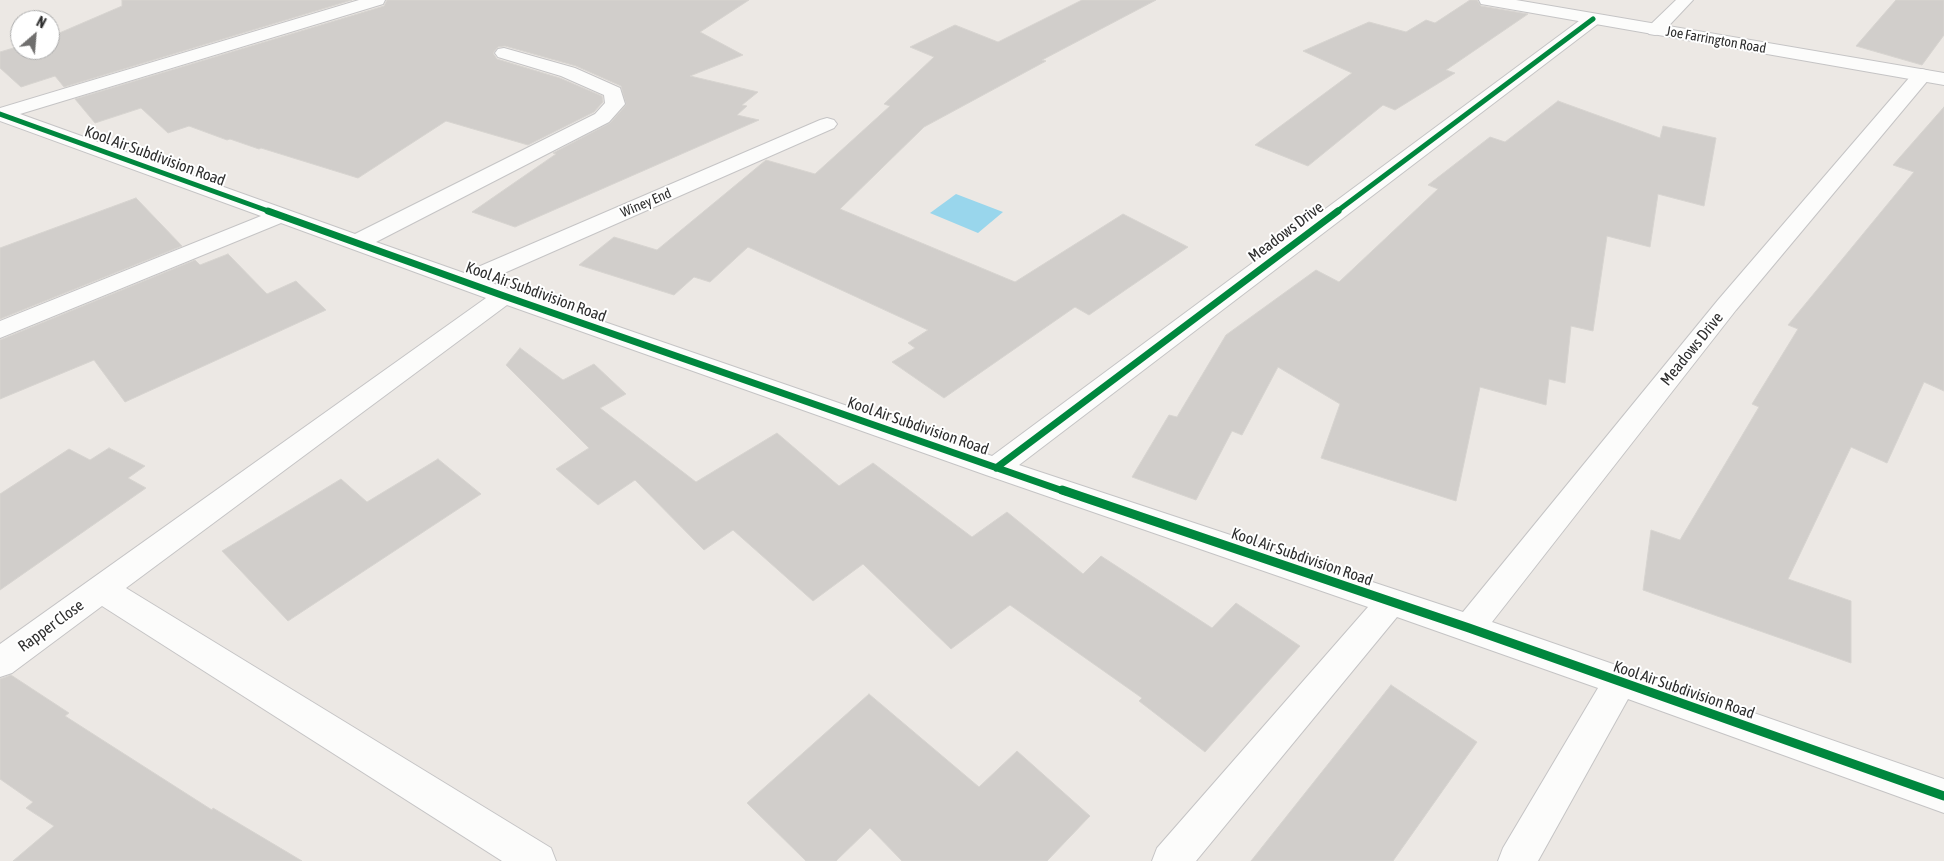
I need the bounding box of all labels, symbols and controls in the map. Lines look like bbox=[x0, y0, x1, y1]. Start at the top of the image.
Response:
north arrow bbox=[10, 10, 60, 60]
text: N bbox=[34, 14, 49, 32]
street label: Joe Farrington Road bbox=[1665, 23, 1767, 57]
street label: Kool Air Subdivision Road bbox=[82, 122, 228, 190]
street label: Winey End bbox=[618, 185, 674, 221]
street label: Meadows Drive bbox=[1245, 198, 1327, 266]
street label: Kool Air Subdivision Road bbox=[463, 258, 609, 326]
street label: Meadows Drive bbox=[1657, 308, 1727, 390]
street label: Kool Air Subdivision Road bbox=[845, 393, 991, 459]
street label: Kool Air Subdivision Road bbox=[1229, 524, 1375, 590]
street label: Rapper Close bbox=[14, 596, 88, 656]
street label: Kool Air Subdivision Road bbox=[1611, 657, 1757, 723]

